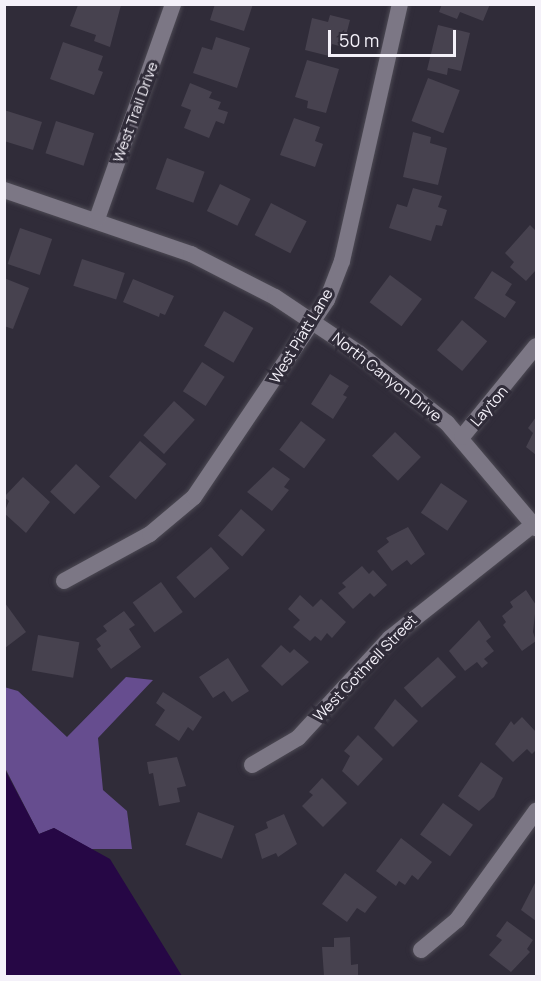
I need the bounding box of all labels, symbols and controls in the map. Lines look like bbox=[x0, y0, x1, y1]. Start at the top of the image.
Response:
scale bar bbox=[331, 18, 458, 56]
text: 50 m bbox=[339, 28, 379, 52]
street label: West Trail Drive bbox=[109, 59, 161, 165]
street label: West Piatt Lane bbox=[266, 285, 336, 387]
street label: North Canyon Drive bbox=[329, 329, 445, 425]
street label: Layton bbox=[467, 382, 511, 430]
street label: West Cothrell Street bbox=[309, 611, 421, 725]

